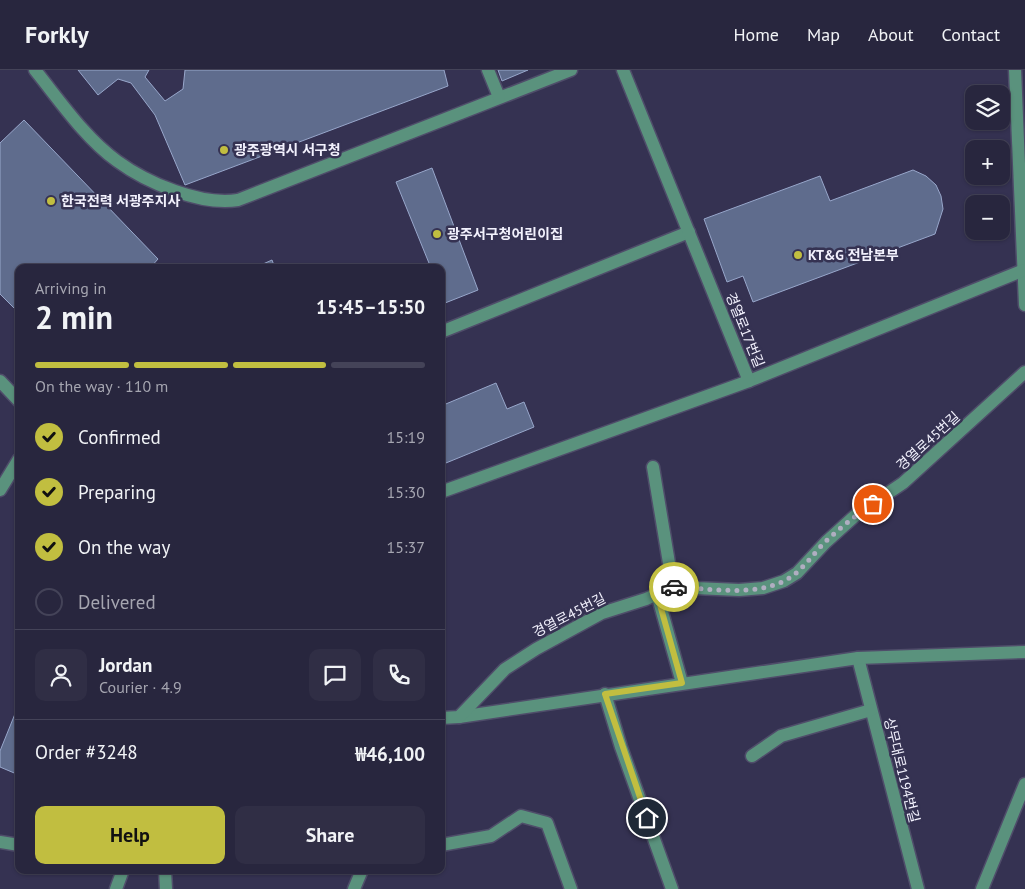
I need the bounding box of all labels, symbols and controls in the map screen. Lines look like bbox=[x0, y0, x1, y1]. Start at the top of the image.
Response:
text: Forkly bbox=[25, 19, 89, 50]
text: Home bbox=[733, 23, 779, 46]
text: Map bbox=[807, 23, 840, 46]
text: About bbox=[868, 23, 914, 46]
text: Contact bbox=[942, 23, 1000, 46]
map controls bbox=[965, 85, 1010, 240]
button: layers bbox=[965, 85, 1010, 130]
button: + bbox=[965, 140, 1010, 185]
place label: 광주광역시 서구청 bbox=[234, 141, 341, 159]
marker: 광주광역시 서구청 bbox=[218, 144, 230, 156]
place label: 한국전력 서광주지사 bbox=[61, 192, 181, 210]
marker: 한국전력 서광주지사 bbox=[45, 195, 57, 207]
button: − bbox=[965, 195, 1010, 240]
place label: 광주서구청어린이집 bbox=[447, 225, 563, 243]
marker: 광주서구청어린이집 bbox=[431, 228, 443, 240]
place label: KT&G 전남본부 bbox=[808, 246, 899, 264]
marker: KT&G 전남본부 bbox=[792, 249, 804, 261]
text: Arriving in bbox=[35, 278, 106, 298]
street label: 경열로17번길 bbox=[722, 290, 768, 370]
text: 15:45–15:50 bbox=[316, 295, 425, 319]
text: 2 min bbox=[35, 296, 113, 338]
text: On the way · 110 m bbox=[35, 376, 168, 396]
street label: 경열로45번길 bbox=[892, 408, 964, 474]
icon: check bbox=[35, 423, 63, 451]
text: Confirmed bbox=[78, 425, 161, 449]
text: 15:19 bbox=[387, 427, 425, 447]
icon: check bbox=[35, 478, 63, 506]
text: Preparing bbox=[78, 480, 156, 504]
text: 15:30 bbox=[387, 482, 425, 502]
pin bbox=[852, 483, 894, 525]
icon: bag bbox=[859, 490, 887, 518]
icon: check bbox=[35, 533, 63, 561]
text: On the way bbox=[78, 535, 170, 559]
text: 15:37 bbox=[387, 537, 425, 557]
courier bbox=[649, 562, 699, 612]
icon: car bbox=[660, 573, 688, 601]
street label: 경열로45번길 bbox=[529, 589, 609, 641]
text: Delivered bbox=[78, 590, 156, 614]
button: person bbox=[35, 649, 87, 701]
button: chat bbox=[309, 649, 361, 701]
button: phone bbox=[373, 649, 425, 701]
text: Jordan bbox=[99, 653, 152, 677]
text: Courier · 4.9 bbox=[99, 677, 182, 697]
street label: 상무대로1194번길 bbox=[880, 716, 924, 824]
text: Order #3248 bbox=[35, 740, 138, 764]
text: ₩46,100 bbox=[355, 742, 425, 766]
pin bbox=[626, 797, 668, 839]
icon: home bbox=[633, 804, 661, 832]
button: Help bbox=[35, 806, 225, 864]
button: Share bbox=[235, 806, 425, 864]

